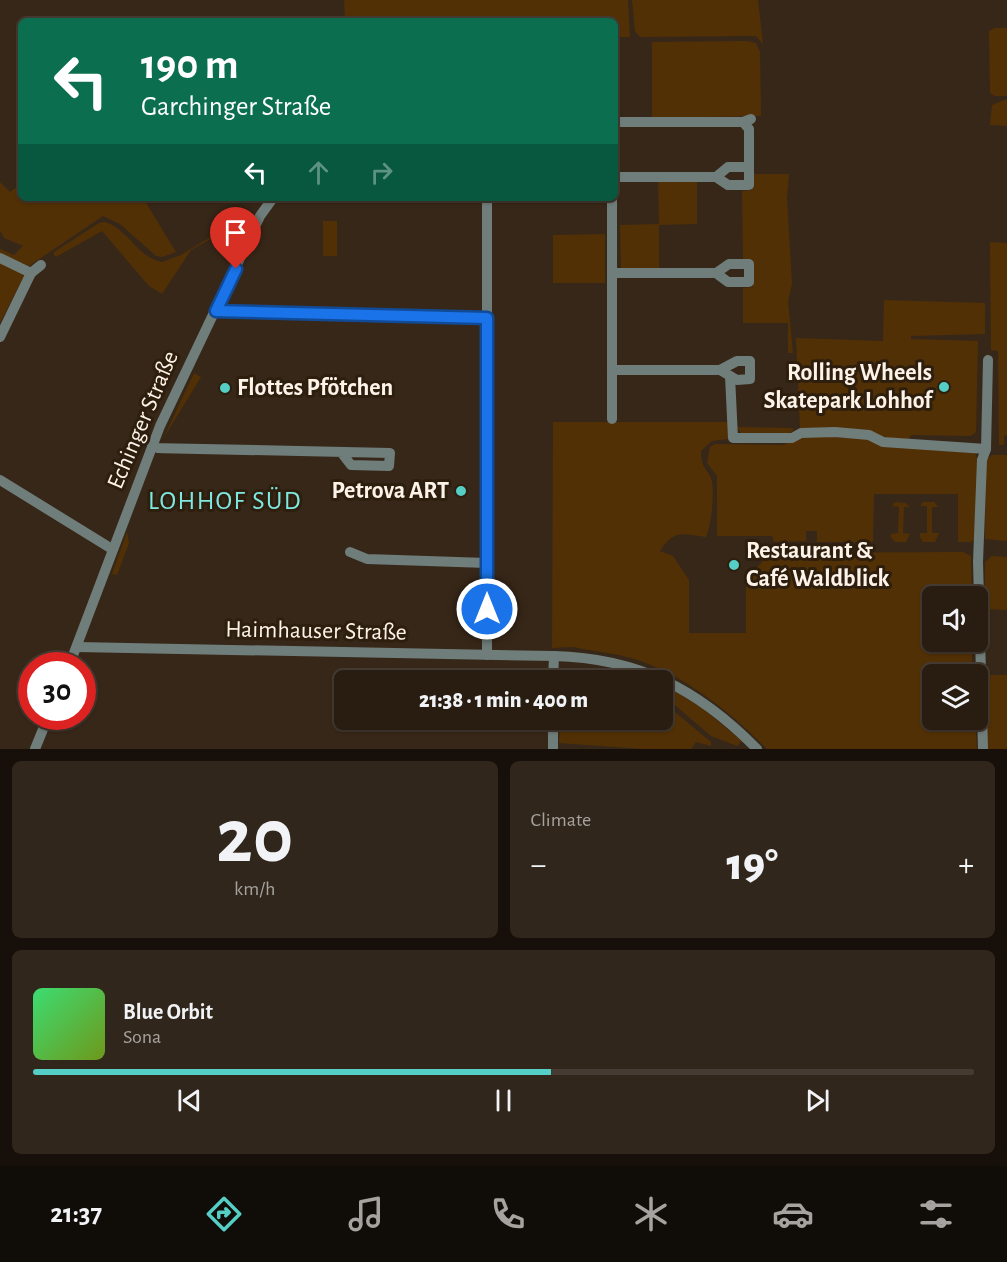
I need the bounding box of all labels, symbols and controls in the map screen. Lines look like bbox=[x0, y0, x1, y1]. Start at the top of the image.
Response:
icon: left bbox=[42, 42, 120, 120]
text: 190 m bbox=[141, 44, 239, 86]
text: Garchinger Straße bbox=[141, 93, 331, 120]
icon: left bbox=[239, 156, 272, 189]
icon: ahead bbox=[302, 156, 335, 189]
icon: right bbox=[365, 156, 398, 189]
pin bbox=[210, 207, 261, 269]
icon: arrive bbox=[219, 216, 252, 249]
street label: Echinger Straße bbox=[103, 348, 183, 492]
place label: Rolling Wheels Skatepark Lohhof bbox=[763, 361, 934, 413]
place label: Flottes Pfötchen bbox=[237, 376, 393, 400]
marker: Rolling Wheels Skatepark Lohhof bbox=[937, 380, 951, 394]
marker: Flottes Pfötchen bbox=[218, 381, 232, 395]
place label: Petrova ART bbox=[332, 479, 449, 503]
marker: Petrova ART bbox=[454, 484, 468, 498]
district label: LOHHOF SÜD bbox=[148, 487, 302, 514]
place label: Restaurant & Café Waldblick bbox=[746, 539, 889, 591]
marker: Restaurant & Café Waldblick bbox=[727, 558, 741, 572]
position arrow bbox=[455, 577, 519, 641]
map controls bbox=[922, 586, 988, 730]
button: sound bbox=[922, 586, 988, 652]
street label: Haimhauser Straße bbox=[225, 617, 407, 645]
speed limit sign: 30 bbox=[18, 652, 96, 730]
button: layers bbox=[922, 664, 988, 730]
text: 21:38 · 1 min · 400 m bbox=[419, 689, 588, 711]
text: 20 bbox=[216, 799, 293, 877]
text: Climate bbox=[531, 810, 591, 830]
text: 19° bbox=[726, 843, 778, 888]
text: − bbox=[531, 849, 546, 882]
text: + bbox=[958, 849, 974, 882]
text: km/h bbox=[234, 879, 275, 899]
text: Blue Orbit bbox=[123, 1001, 213, 1023]
text: Sona bbox=[123, 1027, 161, 1047]
icon: previous bbox=[173, 1084, 206, 1117]
icon: pause bbox=[487, 1084, 520, 1117]
icon: next bbox=[801, 1084, 834, 1117]
icon: directions bbox=[203, 1193, 245, 1235]
icon: music bbox=[345, 1193, 387, 1235]
icon: phone bbox=[487, 1193, 529, 1235]
icon: climate bbox=[630, 1193, 672, 1235]
icon: car bbox=[772, 1193, 814, 1235]
icon: filters bbox=[915, 1193, 957, 1235]
text: 21:37 bbox=[50, 1200, 102, 1227]

